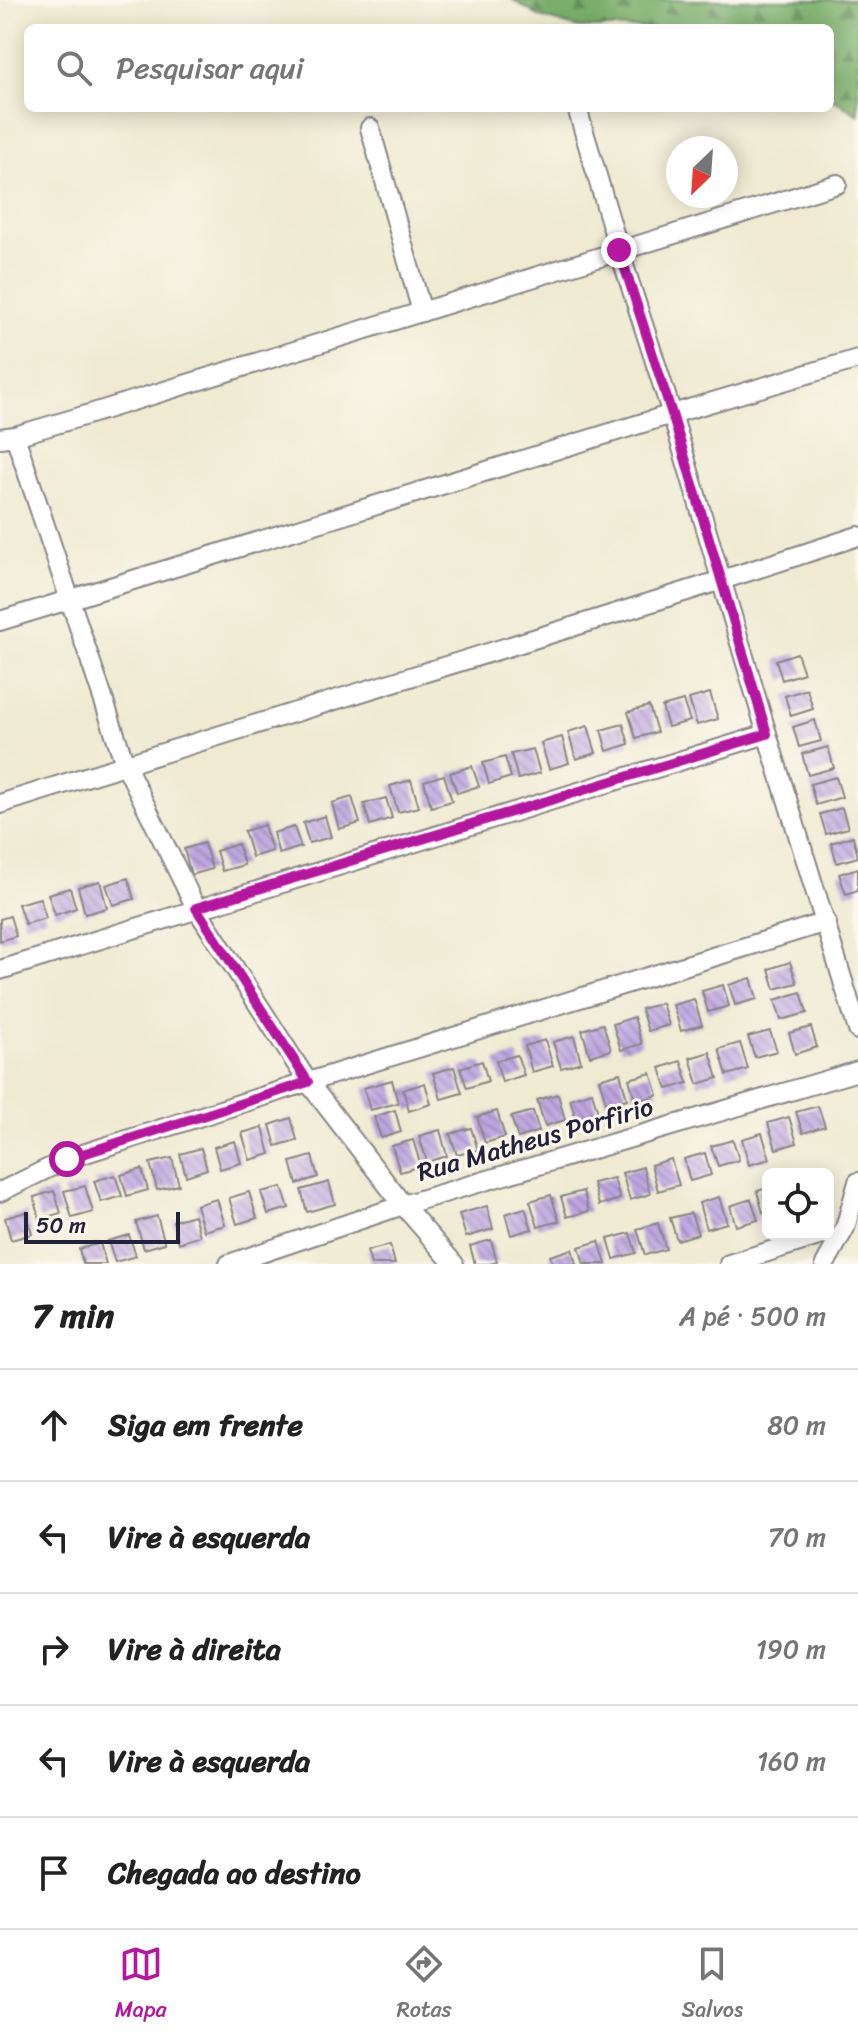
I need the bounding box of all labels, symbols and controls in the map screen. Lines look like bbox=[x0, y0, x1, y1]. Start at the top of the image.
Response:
search box bbox=[24, 24, 834, 112]
text: Pesquisar aqui bbox=[116, 41, 304, 95]
icon: search bbox=[52, 46, 96, 90]
north arrow bbox=[666, 136, 738, 208]
route end bbox=[601, 232, 637, 268]
street label: Rua Matheus Porfirio bbox=[411, 1083, 659, 1195]
route start bbox=[49, 1141, 85, 1177]
map controls bbox=[762, 1168, 834, 1240]
button: locate bbox=[762, 1168, 834, 1240]
text: 50 m bbox=[36, 1206, 86, 1245]
scale bar bbox=[24, 1208, 180, 1244]
text: 7 min bbox=[32, 1286, 114, 1346]
text: A pé · 500 m bbox=[679, 1293, 826, 1339]
text: Siga em frente bbox=[108, 1398, 303, 1452]
text: 80 m bbox=[767, 1402, 826, 1448]
icon: ahead bbox=[32, 1403, 76, 1447]
text: Vire à esquerda bbox=[108, 1510, 310, 1564]
text: 70 m bbox=[768, 1514, 826, 1560]
icon: left bbox=[32, 1515, 76, 1559]
text: Vire à direita bbox=[108, 1622, 281, 1676]
text: 190 m bbox=[756, 1626, 826, 1672]
icon: right bbox=[32, 1627, 76, 1671]
text: Vire à esquerda bbox=[108, 1734, 310, 1788]
text: 160 m bbox=[757, 1738, 826, 1784]
icon: left bbox=[32, 1739, 76, 1783]
text: Chegada ao destino bbox=[108, 1846, 361, 1900]
icon: arrive bbox=[32, 1851, 76, 1895]
tab: Mapa bbox=[115, 1942, 167, 2029]
tab: Rotas bbox=[396, 1942, 452, 2029]
tab: Salvos bbox=[682, 1942, 743, 2029]

